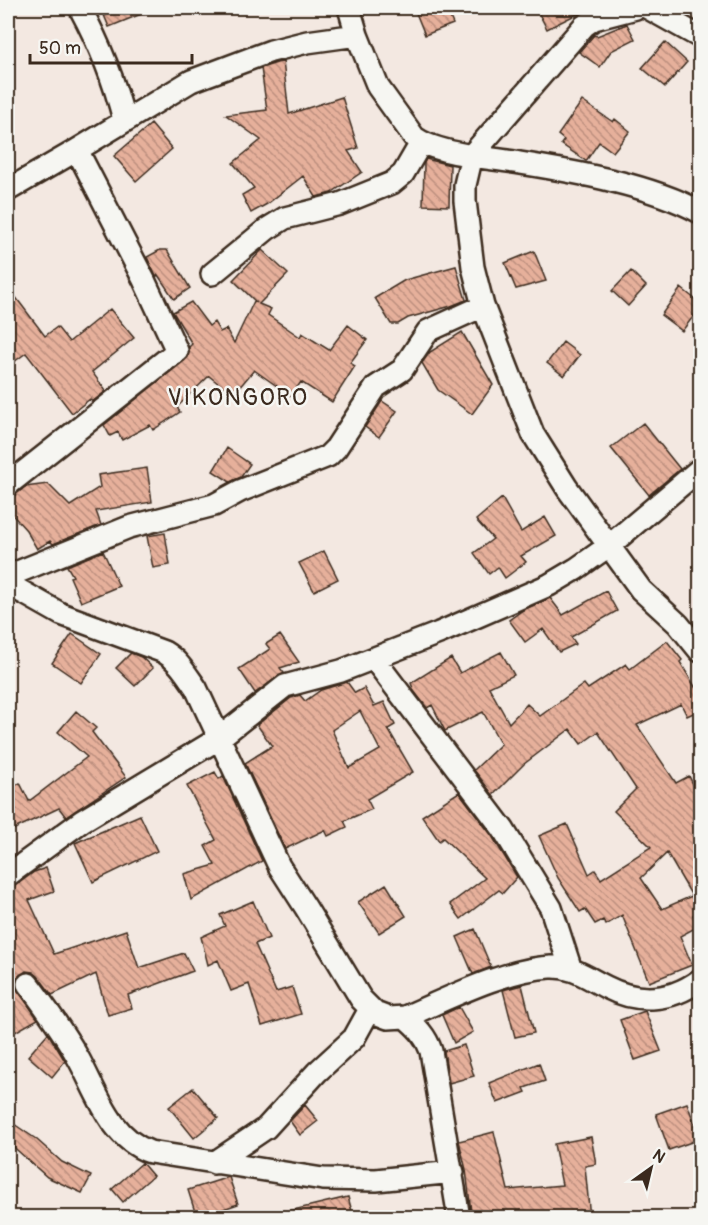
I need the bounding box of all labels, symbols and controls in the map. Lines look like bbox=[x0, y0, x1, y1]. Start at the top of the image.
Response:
scale bar bbox=[30, 27, 192, 65]
text: 50 m bbox=[39, 37, 81, 60]
district label: VIKONGORO bbox=[168, 383, 308, 412]
north arrow bbox=[621, 1138, 681, 1198]
text: N bbox=[649, 1145, 669, 1168]

